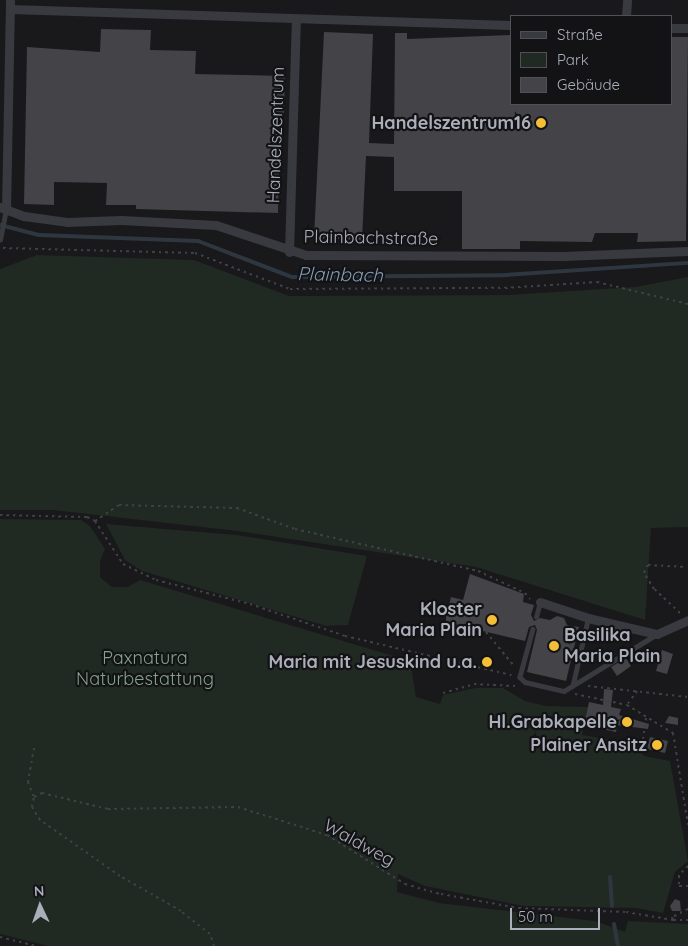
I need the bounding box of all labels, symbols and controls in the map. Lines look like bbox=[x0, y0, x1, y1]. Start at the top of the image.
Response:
legend bbox=[510, 15, 673, 105]
text: Straße bbox=[557, 25, 603, 44]
text: Park bbox=[557, 50, 589, 69]
street label: Handelszentrum bbox=[263, 66, 289, 204]
text: Gebäude bbox=[557, 75, 620, 94]
place label: Handelszentrum16 bbox=[371, 112, 531, 134]
marker: Handelszentrum16 bbox=[535, 117, 547, 129]
street label: Plainbachstraße bbox=[304, 226, 438, 250]
water label: Plainbach bbox=[297, 263, 383, 287]
place label: Kloster Maria Plain bbox=[386, 599, 482, 642]
marker: Kloster Maria Plain bbox=[486, 614, 498, 626]
place label: Basilika Maria Plain bbox=[564, 625, 660, 668]
marker: Basilika Maria Plain bbox=[548, 640, 560, 652]
park label: Paxnatura Naturbestattung bbox=[76, 648, 214, 691]
place label: Maria mit Jesuskind u.a. bbox=[268, 651, 477, 673]
marker: Maria mit Jesuskind u.a. bbox=[481, 656, 493, 668]
place label: Hl.Grabkapelle bbox=[488, 711, 617, 733]
marker: Hl.Grabkapelle bbox=[621, 716, 633, 728]
place label: Plainer Ansitz bbox=[530, 734, 647, 756]
marker: Plainer Ansitz bbox=[651, 739, 663, 751]
street label: Waldweg bbox=[320, 815, 398, 871]
north arrow bbox=[15, 881, 65, 931]
text: N bbox=[34, 882, 45, 900]
scale bar bbox=[513, 898, 603, 930]
text: 50 m bbox=[518, 907, 553, 926]

